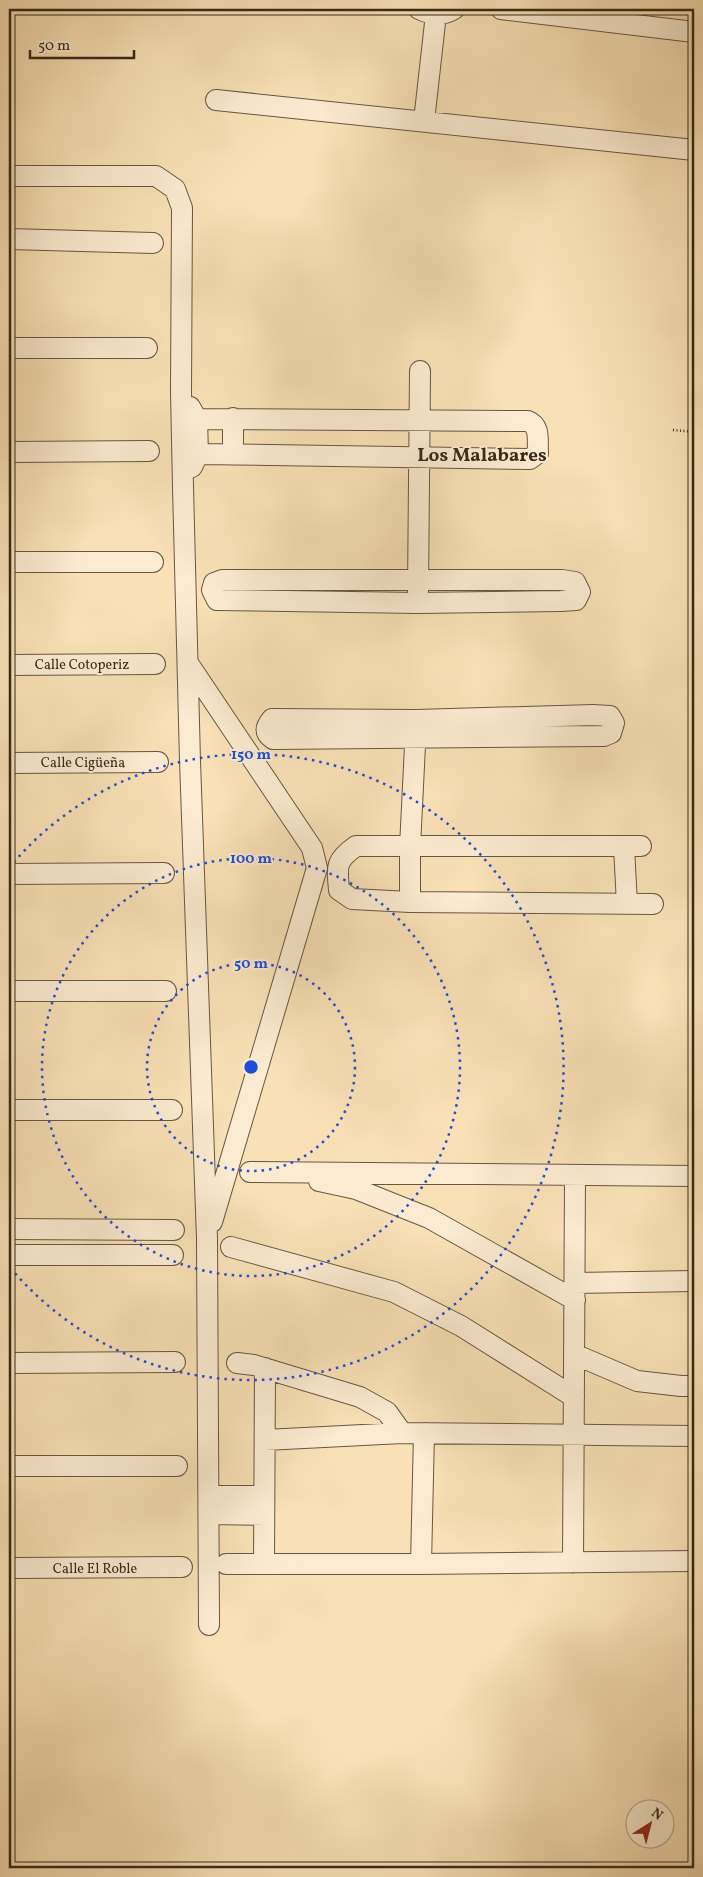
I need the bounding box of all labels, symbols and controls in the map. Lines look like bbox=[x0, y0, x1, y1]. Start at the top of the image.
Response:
scale bar bbox=[30, 28, 134, 60]
text: 50 m bbox=[38, 36, 70, 57]
district label: Los Malabares bbox=[417, 443, 547, 469]
street label: Calle Cotoperiz bbox=[35, 656, 129, 675]
text: 150 m bbox=[231, 745, 271, 766]
street label: Calle Cigüeña bbox=[41, 754, 125, 773]
text: 100 m bbox=[230, 849, 273, 870]
text: 50 m bbox=[234, 954, 268, 975]
centre of rings bbox=[242, 1058, 260, 1076]
street label: Calle El Roble bbox=[53, 1560, 137, 1579]
north arrow bbox=[626, 1800, 676, 1850]
text: N bbox=[647, 1804, 666, 1825]

